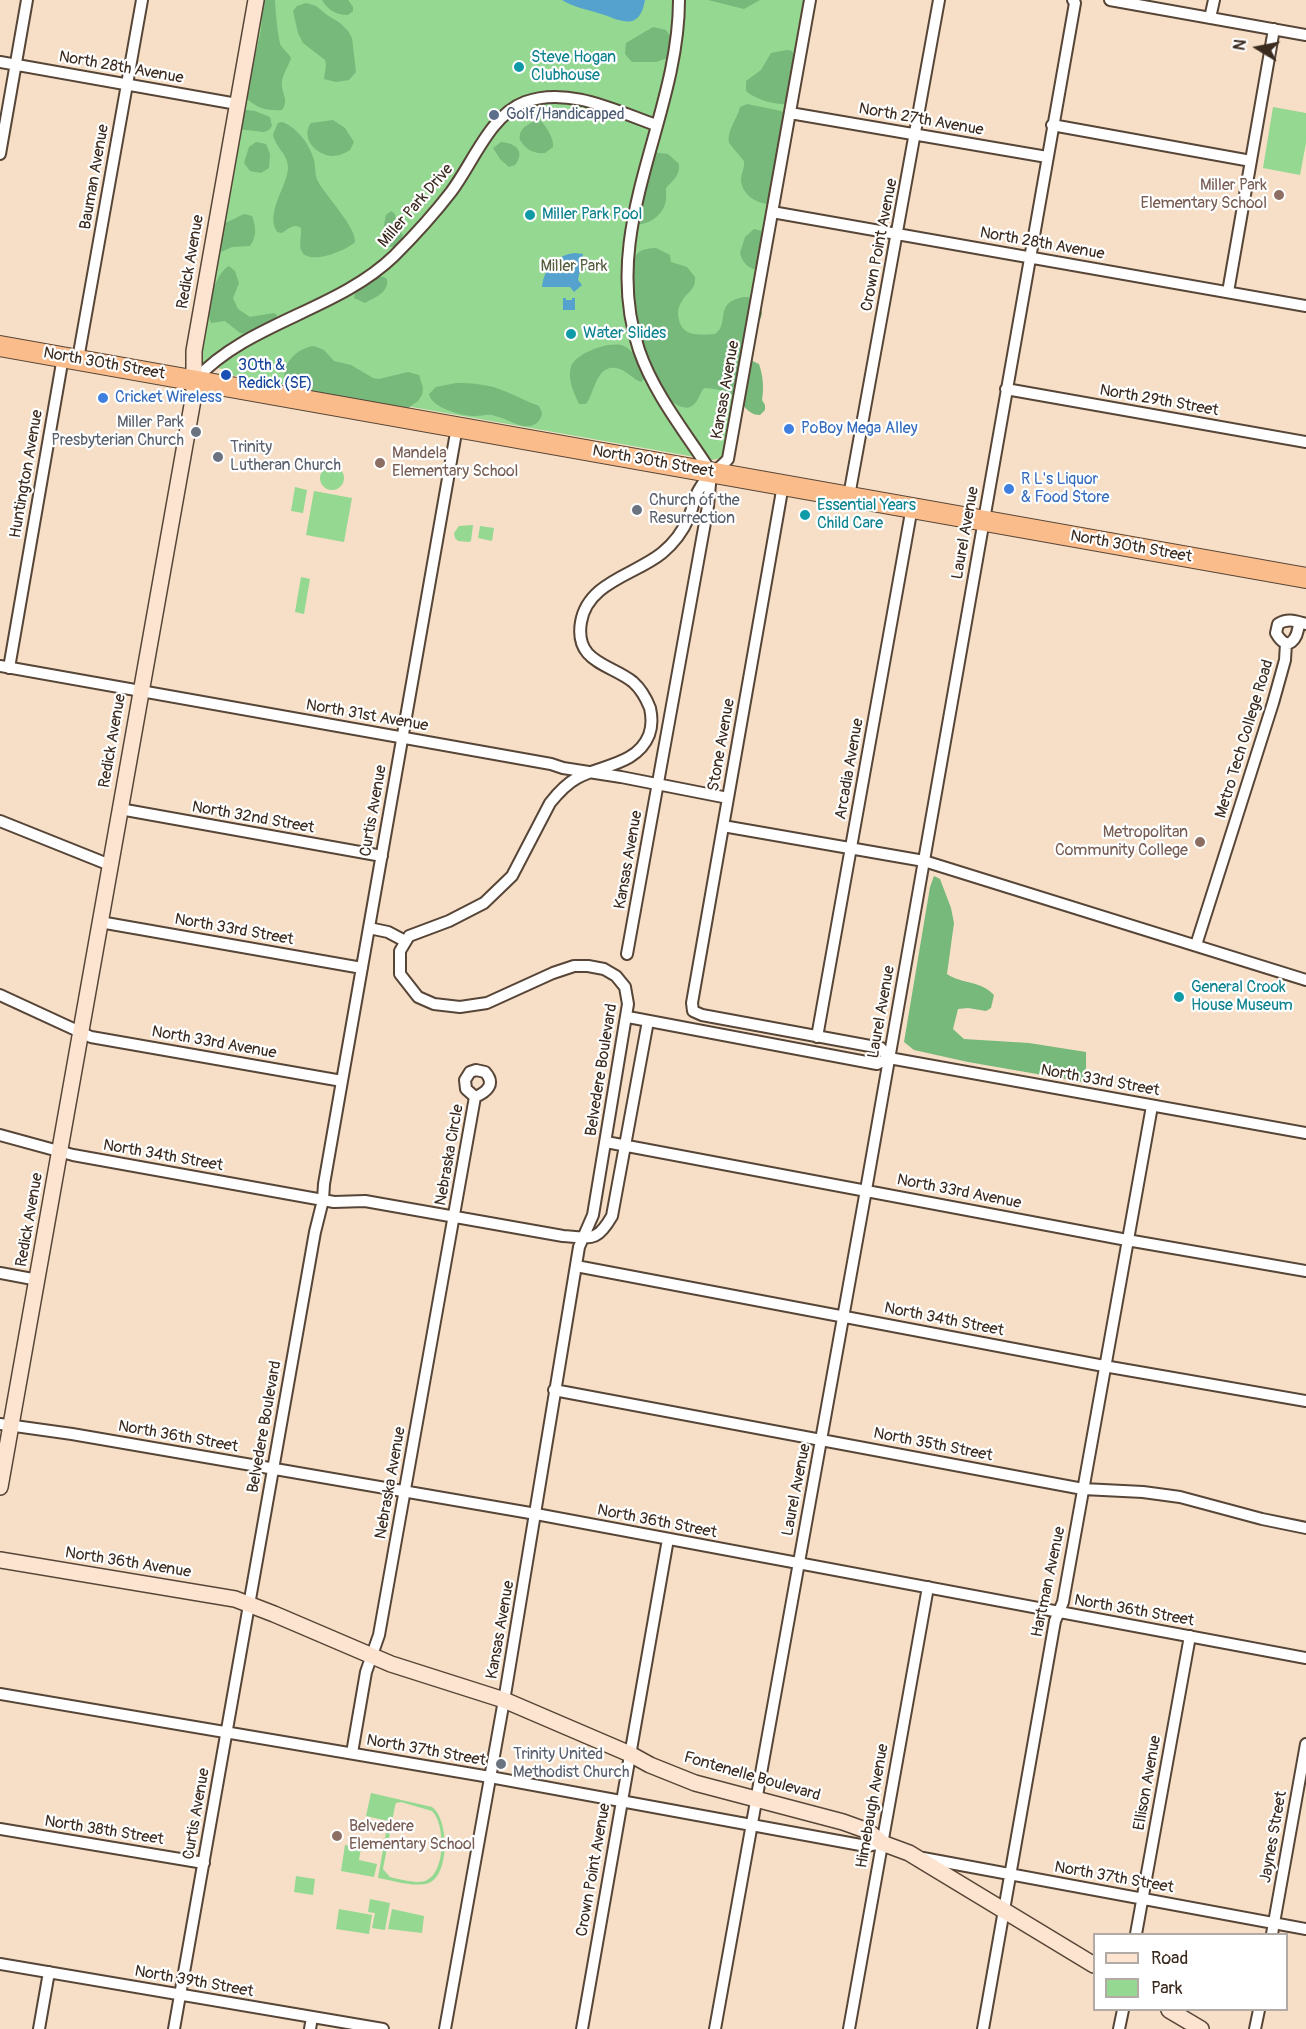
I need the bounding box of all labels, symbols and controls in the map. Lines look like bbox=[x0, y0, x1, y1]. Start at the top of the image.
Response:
north arrow bbox=[1228, 18, 1288, 78]
text: N bbox=[1229, 38, 1251, 52]
street label: North 28th Avenue bbox=[57, 48, 185, 88]
place label: Steve Hogan Clubhouse bbox=[531, 48, 616, 86]
marker: Steve Hogan Clubhouse bbox=[512, 60, 526, 74]
street label: North 27th Avenue bbox=[857, 100, 985, 140]
place label: Golf/Handicapped bbox=[506, 105, 624, 125]
marker: Golf/Handicapped bbox=[487, 108, 501, 122]
street label: Bauman Avenue bbox=[76, 123, 114, 231]
street label: Miller Park Drive bbox=[374, 160, 458, 252]
place label: Miller Park Elementary School bbox=[1141, 176, 1267, 214]
street label: Crown Point Avenue bbox=[858, 177, 902, 313]
marker: Miller Park Elementary School bbox=[1272, 188, 1286, 202]
place label: Miller Park Pool bbox=[542, 205, 642, 225]
marker: Miller Park Pool bbox=[523, 208, 537, 222]
street label: Redick Avenue bbox=[173, 213, 209, 311]
street label: North 28th Avenue bbox=[978, 224, 1106, 264]
park label: Miller Park bbox=[540, 257, 608, 277]
place label: Water Slides bbox=[583, 324, 666, 344]
marker: Water Slides bbox=[564, 327, 578, 341]
street label: Kansas Avenue bbox=[708, 339, 744, 441]
street label: North 30th Street bbox=[42, 344, 166, 384]
place label: 30th & Redick (SE) bbox=[238, 356, 312, 394]
marker: 30th & Redick (SE) bbox=[219, 368, 233, 382]
street label: North 29th Street bbox=[1098, 381, 1220, 421]
place label: Cricket Wireless bbox=[115, 388, 222, 408]
marker: Cricket Wireless bbox=[96, 391, 110, 405]
street label: Huntington Avenue bbox=[6, 408, 48, 540]
place label: Miller Park Presbyterian Church bbox=[51, 413, 184, 451]
place label: PoBoy Mega Alley bbox=[801, 419, 917, 439]
marker: PoBoy Mega Alley bbox=[782, 422, 796, 436]
marker: Miller Park Presbyterian Church bbox=[189, 425, 203, 439]
place label: Trinity Lutheran Church bbox=[230, 438, 341, 476]
street label: North 30th Street bbox=[591, 442, 715, 482]
place label: Mandela Elementary School bbox=[392, 444, 518, 482]
marker: Trinity Lutheran Church bbox=[211, 450, 225, 464]
marker: Mandela Elementary School bbox=[373, 456, 387, 470]
place label: R L's Liquor & Food Store bbox=[1021, 470, 1109, 508]
marker: R L's Liquor & Food Store bbox=[1002, 482, 1016, 496]
street label: Laurel Avenue bbox=[948, 485, 984, 581]
place label: Church of the Resurrection bbox=[649, 491, 740, 529]
place label: Essential Years Child Care bbox=[817, 496, 916, 534]
marker: Church of the Resurrection bbox=[630, 503, 644, 517]
marker: Essential Years Child Care bbox=[798, 508, 812, 522]
street label: North 30th Street bbox=[1069, 527, 1193, 567]
street label: Metro Tech College Road bbox=[1212, 657, 1278, 821]
street label: Redick Avenue bbox=[95, 692, 131, 790]
street label: North 31st Avenue bbox=[304, 696, 430, 736]
street label: Stone Avenue bbox=[704, 697, 740, 793]
street label: Arcadia Avenue bbox=[832, 717, 868, 821]
street label: Curtis Avenue bbox=[356, 764, 392, 858]
street label: North 32nd Street bbox=[190, 798, 316, 838]
street label: Kansas Avenue bbox=[611, 809, 647, 911]
place label: Metropolitan Community College bbox=[1055, 823, 1188, 861]
marker: Metropolitan Community College bbox=[1193, 835, 1207, 849]
street label: North 33rd Street bbox=[173, 910, 295, 950]
street label: Laurel Avenue bbox=[864, 964, 900, 1060]
place label: General Crook House Museum bbox=[1191, 978, 1293, 1016]
marker: General Crook House Museum bbox=[1172, 990, 1186, 1004]
street label: Belvedere Boulevard bbox=[582, 1002, 622, 1138]
street label: North 33rd Avenue bbox=[150, 1023, 278, 1063]
street label: North 33rd Street bbox=[1039, 1061, 1161, 1101]
street label: Nebraska Circle bbox=[432, 1103, 468, 1207]
street label: North 34th Street bbox=[101, 1136, 225, 1176]
street label: Redick Avenue bbox=[12, 1171, 48, 1269]
street label: North 33rd Avenue bbox=[895, 1171, 1023, 1213]
street label: North 34th Street bbox=[883, 1299, 1005, 1341]
street label: Belvedere Boulevard bbox=[244, 1359, 286, 1495]
street label: North 36th Street bbox=[116, 1417, 240, 1457]
street label: North 35th Street bbox=[872, 1424, 994, 1466]
street label: Nebraska Avenue bbox=[372, 1425, 410, 1541]
street label: Laurel Avenue bbox=[779, 1442, 815, 1538]
street label: North 36th Street bbox=[595, 1501, 719, 1543]
street label: Hartman Avenue bbox=[1028, 1525, 1070, 1639]
street label: North 36th Avenue bbox=[64, 1544, 192, 1582]
street label: Kansas Avenue bbox=[483, 1579, 519, 1681]
street label: North 36th Street bbox=[1072, 1591, 1196, 1631]
street label: North 37th Street bbox=[365, 1731, 487, 1771]
street label: Ellison Avenue bbox=[1130, 1734, 1166, 1832]
street label: Himebaugh Avenue bbox=[853, 1742, 893, 1870]
place label: Trinity United Methodist Church bbox=[513, 1745, 629, 1783]
street label: Fontenelle Boulevard bbox=[681, 1748, 823, 1806]
marker: Trinity United Methodist Church bbox=[494, 1757, 508, 1771]
street label: Curtis Avenue bbox=[179, 1767, 215, 1861]
street label: Jaynes Street bbox=[1256, 1790, 1292, 1884]
street label: Crown Point Avenue bbox=[573, 1802, 615, 1938]
street label: North 38th Street bbox=[43, 1812, 165, 1850]
place label: Belvedere Elementary School bbox=[349, 1817, 475, 1855]
marker: Belvedere Elementary School bbox=[330, 1829, 344, 1843]
street label: North 37th Street bbox=[1053, 1858, 1175, 1898]
legend bbox=[1093, 1933, 1288, 2011]
text: Road bbox=[1151, 1947, 1188, 1970]
street label: North 39th Street bbox=[133, 1962, 255, 2002]
text: Park bbox=[1151, 1977, 1183, 2000]

